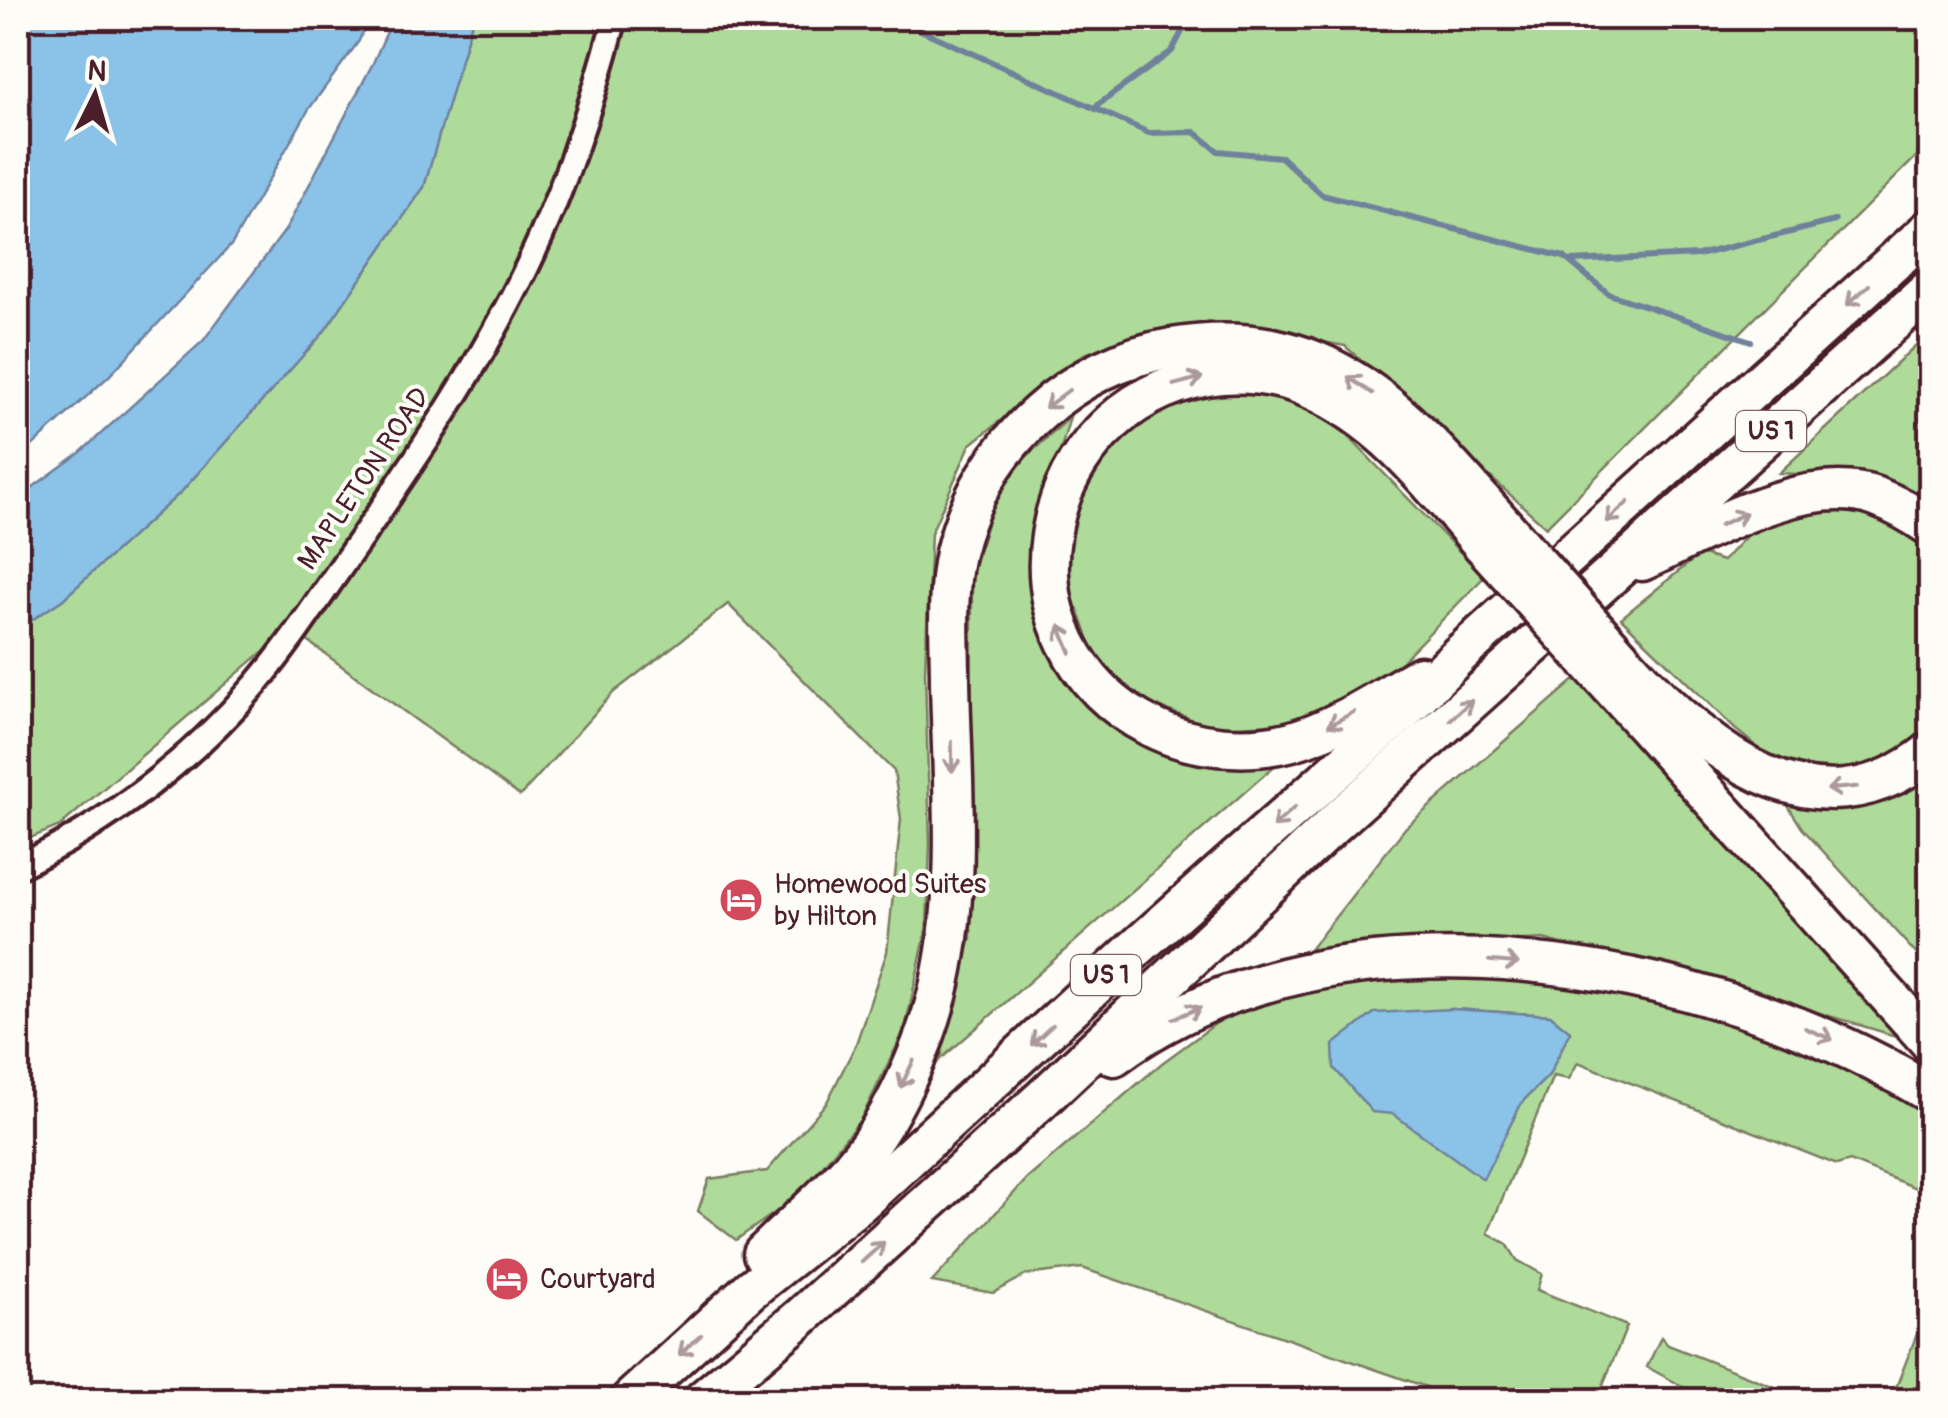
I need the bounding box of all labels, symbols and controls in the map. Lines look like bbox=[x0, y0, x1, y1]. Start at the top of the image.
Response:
north arrow bbox=[45, 45, 145, 145]
text: N bbox=[86, 53, 108, 90]
one-way arrow bbox=[1846, 283, 1871, 306]
one-way arrow bbox=[1172, 371, 1203, 390]
one-way arrow bbox=[1347, 374, 1375, 395]
street label: MAPLETON ROAD bbox=[290, 381, 438, 577]
one-way arrow bbox=[1044, 388, 1071, 409]
road number: US 1 bbox=[1736, 411, 1806, 451]
one-way arrow bbox=[1605, 501, 1630, 524]
one-way arrow bbox=[1717, 509, 1747, 528]
one-way arrow bbox=[1055, 624, 1073, 655]
one-way arrow bbox=[1448, 699, 1473, 722]
one-way arrow bbox=[1327, 710, 1357, 730]
one-way arrow bbox=[942, 740, 961, 772]
one-way arrow bbox=[1826, 778, 1858, 797]
one-way arrow bbox=[1272, 806, 1297, 829]
place label: Homewood Suites by Hilton bbox=[774, 867, 987, 934]
hotel icon: Homewood Suites by Hilton bbox=[718, 877, 764, 923]
one-way arrow bbox=[1488, 952, 1520, 971]
road number: US 1 bbox=[1071, 955, 1141, 995]
one-way arrow bbox=[1171, 1003, 1202, 1021]
one-way arrow bbox=[1030, 1023, 1055, 1046]
one-way arrow bbox=[1803, 1027, 1834, 1045]
one-way arrow bbox=[897, 1059, 916, 1089]
one-way arrow bbox=[860, 1241, 885, 1264]
hotel icon: Courtyard bbox=[484, 1256, 530, 1302]
place label: Courtyard bbox=[540, 1262, 656, 1297]
one-way arrow bbox=[678, 1334, 703, 1357]

